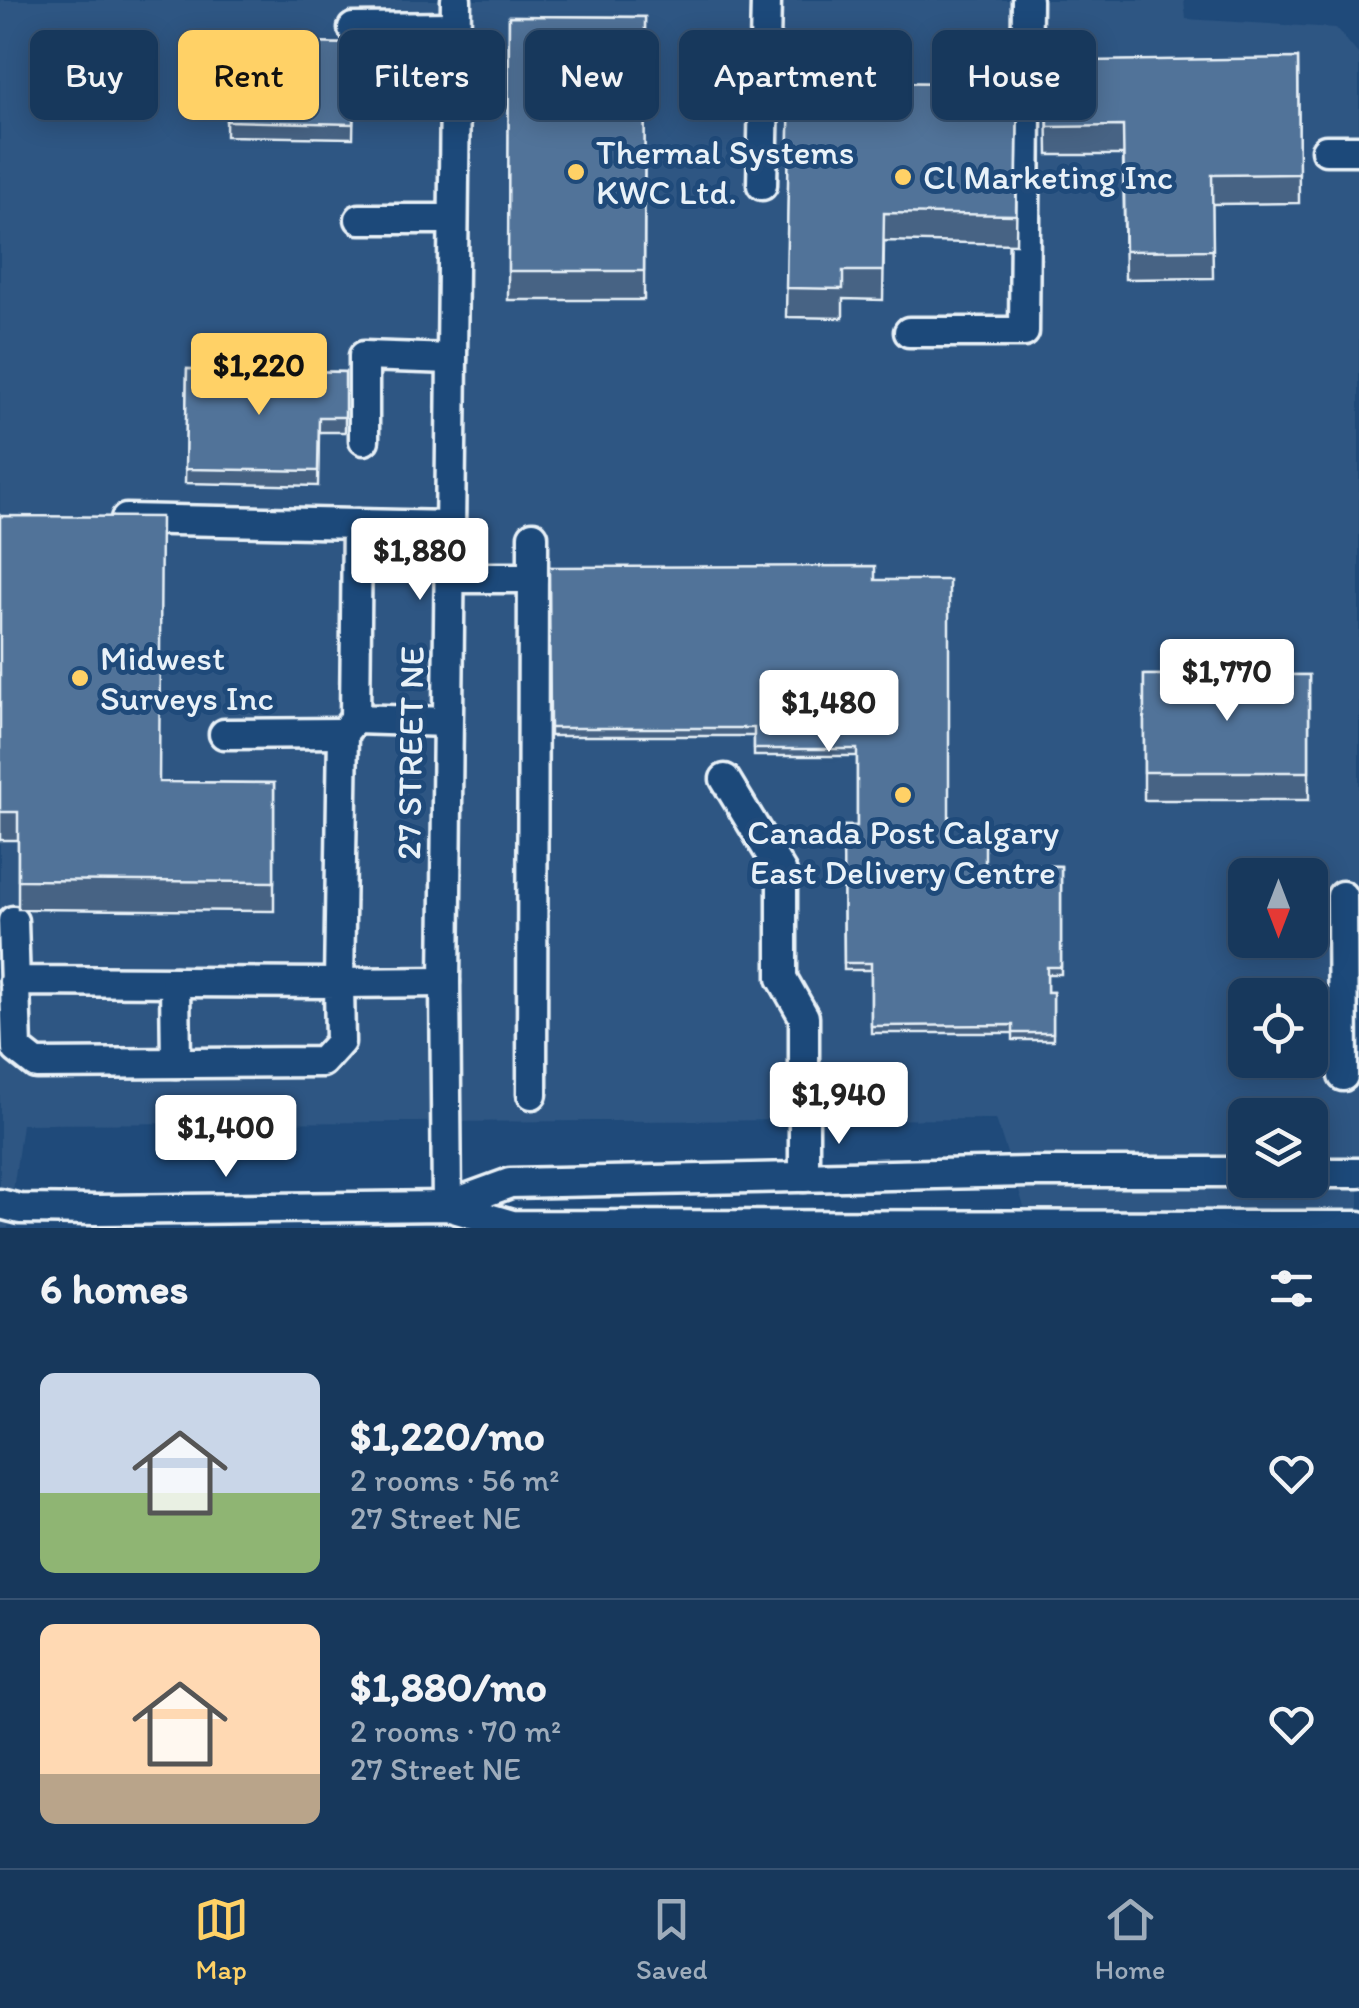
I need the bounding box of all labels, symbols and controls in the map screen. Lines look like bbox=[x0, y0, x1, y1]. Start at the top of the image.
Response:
chip: Buy bbox=[30, 30, 158, 120]
chip: Rent bbox=[178, 30, 319, 120]
chip: Filters bbox=[339, 30, 505, 120]
chip: New bbox=[525, 30, 659, 120]
chip: Apartment bbox=[679, 30, 912, 120]
chip: House bbox=[932, 30, 1096, 120]
place label: Thermal Systems KWC Ltd. bbox=[596, 131, 854, 213]
place label: Cl Marketing Inc bbox=[923, 156, 1173, 198]
marker: Thermal Systems KWC Ltd. bbox=[565, 161, 587, 183]
marker: Cl Marketing Inc bbox=[892, 166, 914, 188]
pin: $1,220 bbox=[178, 333, 340, 418]
text: $1,220 bbox=[213, 346, 305, 384]
pin: $1,880 bbox=[339, 518, 501, 603]
text: $1,880 bbox=[373, 531, 467, 569]
place label: Midwest Surveys Inc bbox=[100, 637, 274, 719]
pin: $1,770 bbox=[1146, 639, 1308, 724]
street label: 27 STREET NE bbox=[387, 646, 433, 860]
text: $1,770 bbox=[1182, 652, 1272, 690]
marker: Midwest Surveys Inc bbox=[69, 667, 91, 689]
pin: $1,480 bbox=[748, 670, 910, 755]
text: $1,480 bbox=[781, 683, 877, 721]
marker: Canada Post Calgary East Delivery Centre bbox=[892, 784, 914, 806]
place label: Canada Post Calgary East Delivery Centre bbox=[747, 811, 1059, 893]
north arrow bbox=[1228, 858, 1328, 958]
map controls bbox=[1228, 858, 1328, 1198]
button: locate bbox=[1228, 978, 1328, 1078]
pin: $1,940 bbox=[758, 1062, 920, 1147]
text: $1,940 bbox=[792, 1075, 886, 1113]
pin: $1,400 bbox=[145, 1095, 307, 1180]
button: layers bbox=[1228, 1098, 1328, 1198]
text: $1,400 bbox=[177, 1108, 275, 1146]
icon: filters bbox=[1264, 1261, 1319, 1316]
text: 6 homes bbox=[40, 1263, 188, 1314]
text: $1,220/mo bbox=[350, 1410, 545, 1461]
icon: home bbox=[120, 1413, 240, 1533]
icon: heart bbox=[1264, 1446, 1319, 1501]
text: 2 rooms · 56 m² bbox=[350, 1461, 559, 1499]
text: 27 Street NE bbox=[350, 1499, 521, 1537]
text: $1,880/mo bbox=[350, 1661, 547, 1712]
icon: home bbox=[120, 1664, 240, 1784]
icon: heart bbox=[1264, 1697, 1319, 1752]
text: 2 rooms · 70 m² bbox=[350, 1712, 561, 1750]
text: 27 Street NE bbox=[350, 1750, 521, 1788]
tab: Map bbox=[194, 1892, 249, 1986]
tab: Saved bbox=[636, 1892, 707, 1986]
tab: Home bbox=[1095, 1892, 1165, 1986]

